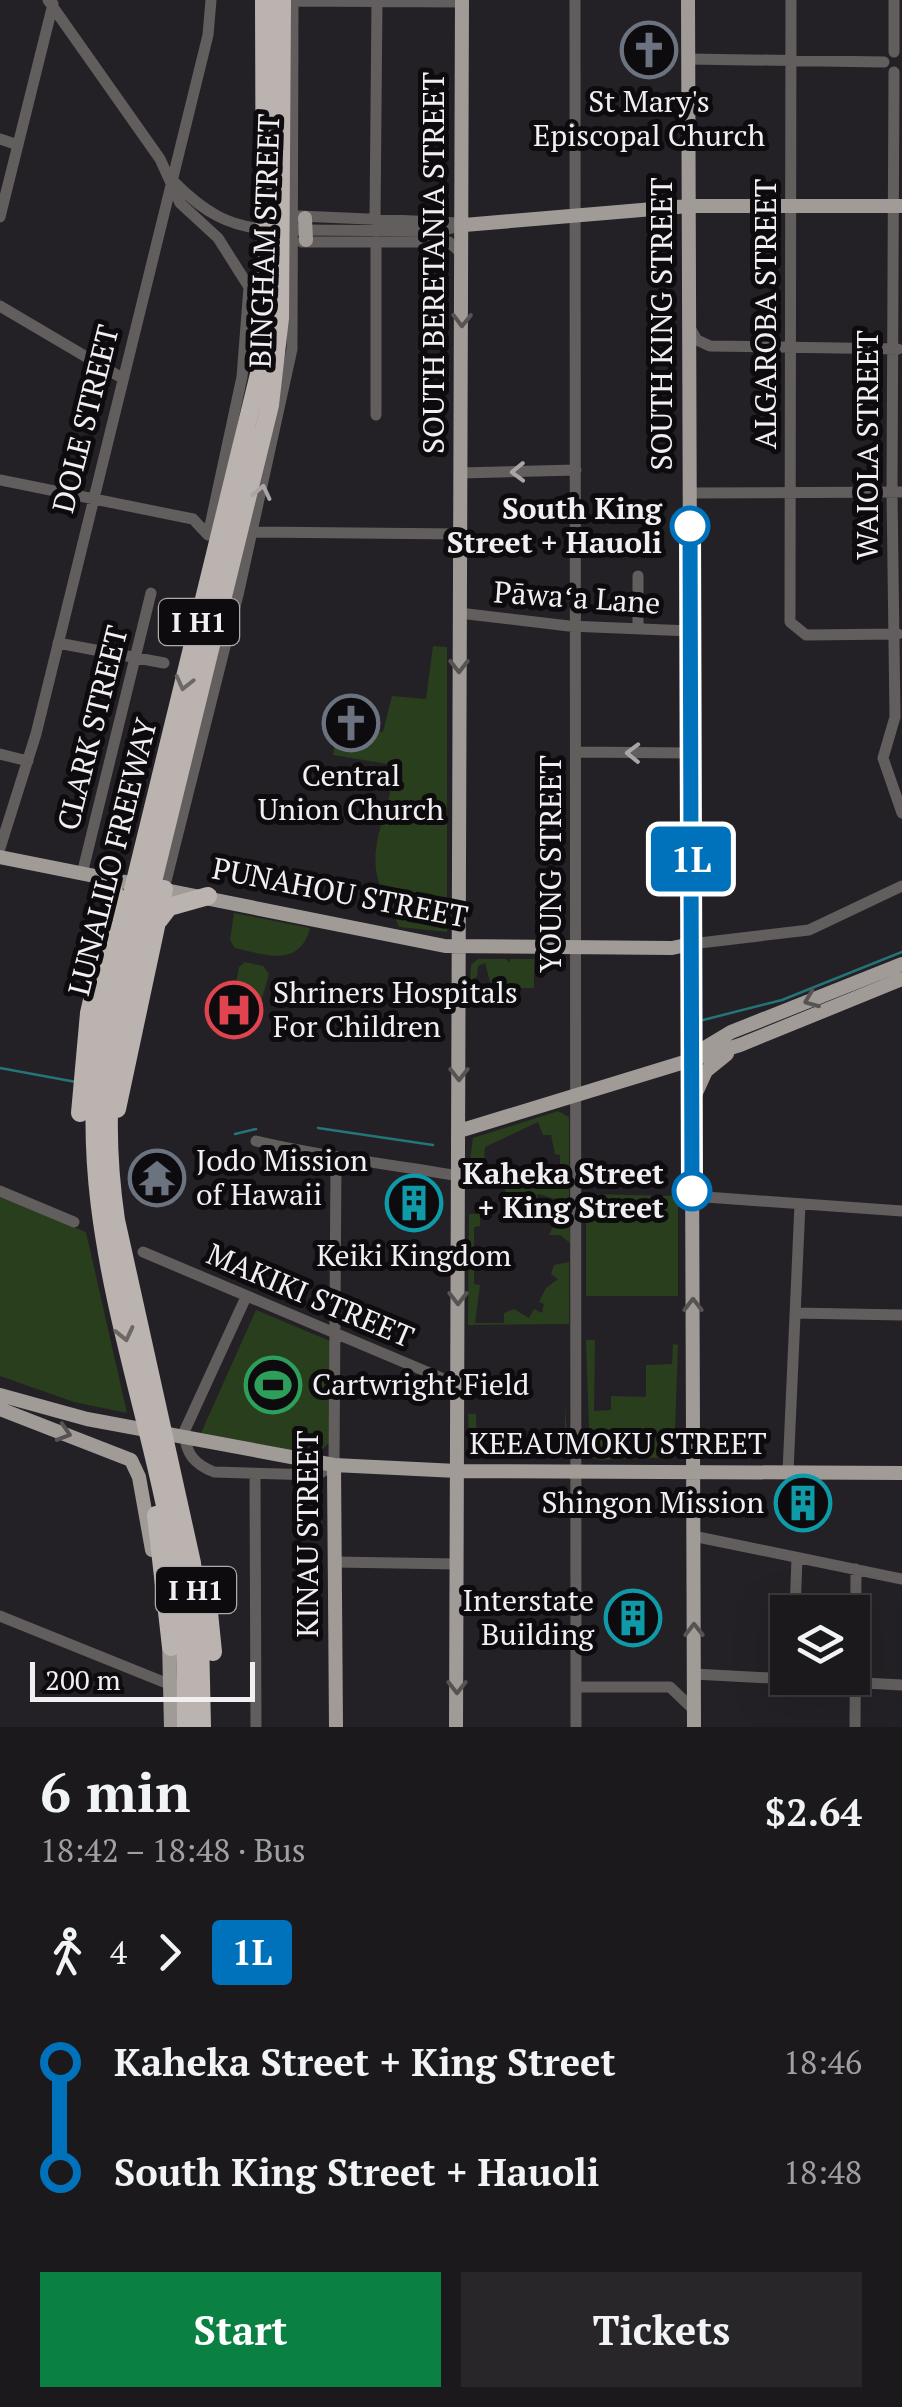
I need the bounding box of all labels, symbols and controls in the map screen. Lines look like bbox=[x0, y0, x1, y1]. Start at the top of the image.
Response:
church icon: St Mary's Episcopal Church bbox=[619, 20, 679, 80]
street label: SOUTH BERETANIA STREET bbox=[413, 72, 453, 454]
place label: St Mary's Episcopal Church bbox=[533, 81, 765, 155]
street label: BINGHAM STREET bbox=[240, 113, 288, 369]
street label: SOUTH KING STREET bbox=[641, 177, 681, 471]
street label: ALGAROBA STREET bbox=[745, 179, 785, 449]
one-way arrow bbox=[451, 314, 473, 329]
street label: DOLE STREET bbox=[42, 321, 128, 517]
street label: WAIOLA STREET bbox=[847, 330, 887, 560]
one-way arrow bbox=[509, 461, 525, 482]
one-way arrow bbox=[250, 484, 271, 501]
place label: South King Street + Hauoli bbox=[447, 488, 663, 562]
marker: South King Street + Hauoli bbox=[671, 507, 709, 545]
street label: Pāwaʻa Lane bbox=[492, 571, 662, 623]
road number: I H1 bbox=[159, 599, 239, 645]
street label: CLARK STREET bbox=[47, 621, 137, 834]
one-way arrow bbox=[449, 659, 470, 675]
one-way arrow bbox=[175, 674, 196, 691]
church icon: Central Union Church bbox=[321, 693, 381, 753]
street label: LUNALILO FREEWAY bbox=[58, 713, 166, 999]
one-way arrow bbox=[625, 742, 641, 763]
place label: Central Union Church bbox=[258, 755, 444, 829]
street label: YOUNG STREET bbox=[530, 755, 570, 973]
line badge: 1L bbox=[646, 826, 736, 892]
text: 1L bbox=[671, 836, 711, 882]
street label: PUNAHOU STREET bbox=[209, 848, 471, 936]
place label: Shriners Hospitals For Children bbox=[273, 972, 518, 1046]
hospital icon: Shriners Hospitals For Children bbox=[204, 980, 264, 1040]
one-way arrow bbox=[804, 989, 821, 1009]
one-way arrow bbox=[448, 1066, 470, 1082]
place label: Jodo Mission of Hawaii bbox=[196, 1140, 368, 1214]
temple icon: Jodo Mission of Hawaii bbox=[127, 1148, 187, 1208]
place label: Kaheka Street + King Street bbox=[463, 1153, 664, 1227]
marker: Kaheka Street + King Street bbox=[673, 1172, 711, 1210]
building icon: Keiki Kingdom bbox=[384, 1173, 444, 1233]
street label: MAKIKI STREET bbox=[201, 1234, 420, 1357]
place label: Keiki Kingdom bbox=[317, 1235, 512, 1275]
one-way arrow bbox=[447, 1292, 469, 1307]
one-way arrow bbox=[682, 1296, 704, 1312]
one-way arrow bbox=[113, 1325, 134, 1342]
sports icon: Cartwright Field bbox=[243, 1355, 303, 1415]
place label: Cartwright Field bbox=[312, 1364, 529, 1404]
one-way arrow bbox=[55, 1421, 72, 1441]
street label: KEEAUMOKU STREET bbox=[469, 1423, 767, 1463]
street label: KINAU STREET bbox=[287, 1430, 327, 1638]
building icon: Shingon Mission bbox=[773, 1473, 833, 1533]
place label: Shingon Mission bbox=[542, 1482, 764, 1522]
road number: I H1 bbox=[156, 1567, 236, 1613]
place label: Interstate Building bbox=[462, 1580, 595, 1654]
building icon: Interstate Building bbox=[603, 1588, 663, 1648]
map controls bbox=[770, 1595, 870, 1695]
button: layers bbox=[770, 1595, 870, 1695]
one-way arrow bbox=[683, 1621, 705, 1636]
scale bar bbox=[30, 1657, 255, 1702]
text: 200 m bbox=[45, 1661, 121, 1698]
one-way arrow bbox=[446, 1680, 468, 1695]
text: 6 min bbox=[40, 1755, 190, 1828]
text: $2.64 bbox=[765, 1787, 862, 1837]
text: 18:42 – 18:48 · Bus bbox=[40, 1829, 306, 1871]
icon: walk bbox=[40, 1925, 95, 1980]
icon: forward bbox=[142, 1925, 197, 1980]
text: 1L bbox=[232, 1929, 272, 1975]
text: 4 bbox=[110, 1931, 127, 1973]
text: Kaheka Street + King Street bbox=[114, 2037, 616, 2087]
text: 18:46 bbox=[783, 2041, 862, 2083]
text: South King Street + Hauoli bbox=[114, 2147, 599, 2197]
text: 18:48 bbox=[783, 2151, 862, 2193]
button: Start bbox=[40, 2272, 441, 2387]
button: Tickets bbox=[461, 2272, 862, 2387]

